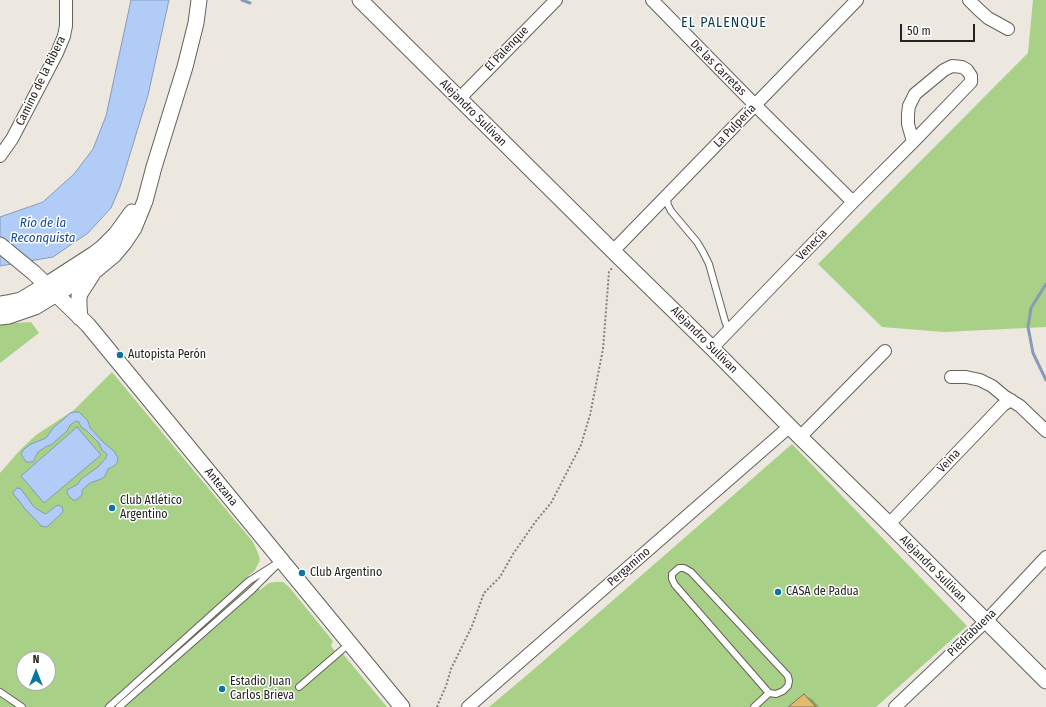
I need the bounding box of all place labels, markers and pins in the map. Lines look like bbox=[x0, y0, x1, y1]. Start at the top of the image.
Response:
place label: Autopista Perón bbox=[128, 348, 206, 362]
marker: Autopista Perón bbox=[115, 350, 125, 360]
place label: Club Atlético Argentino bbox=[120, 494, 182, 522]
marker: Club Atlético Argentino bbox=[107, 503, 117, 513]
place label: Club Argentino bbox=[310, 566, 382, 580]
marker: Club Argentino bbox=[297, 568, 307, 578]
place label: CASA de Padua bbox=[786, 585, 859, 599]
marker: CASA de Padua bbox=[773, 587, 783, 597]
place label: Estadio Juan Carlos Brieva bbox=[230, 675, 294, 703]
marker: Estadio Juan Carlos Brieva bbox=[217, 684, 227, 694]

